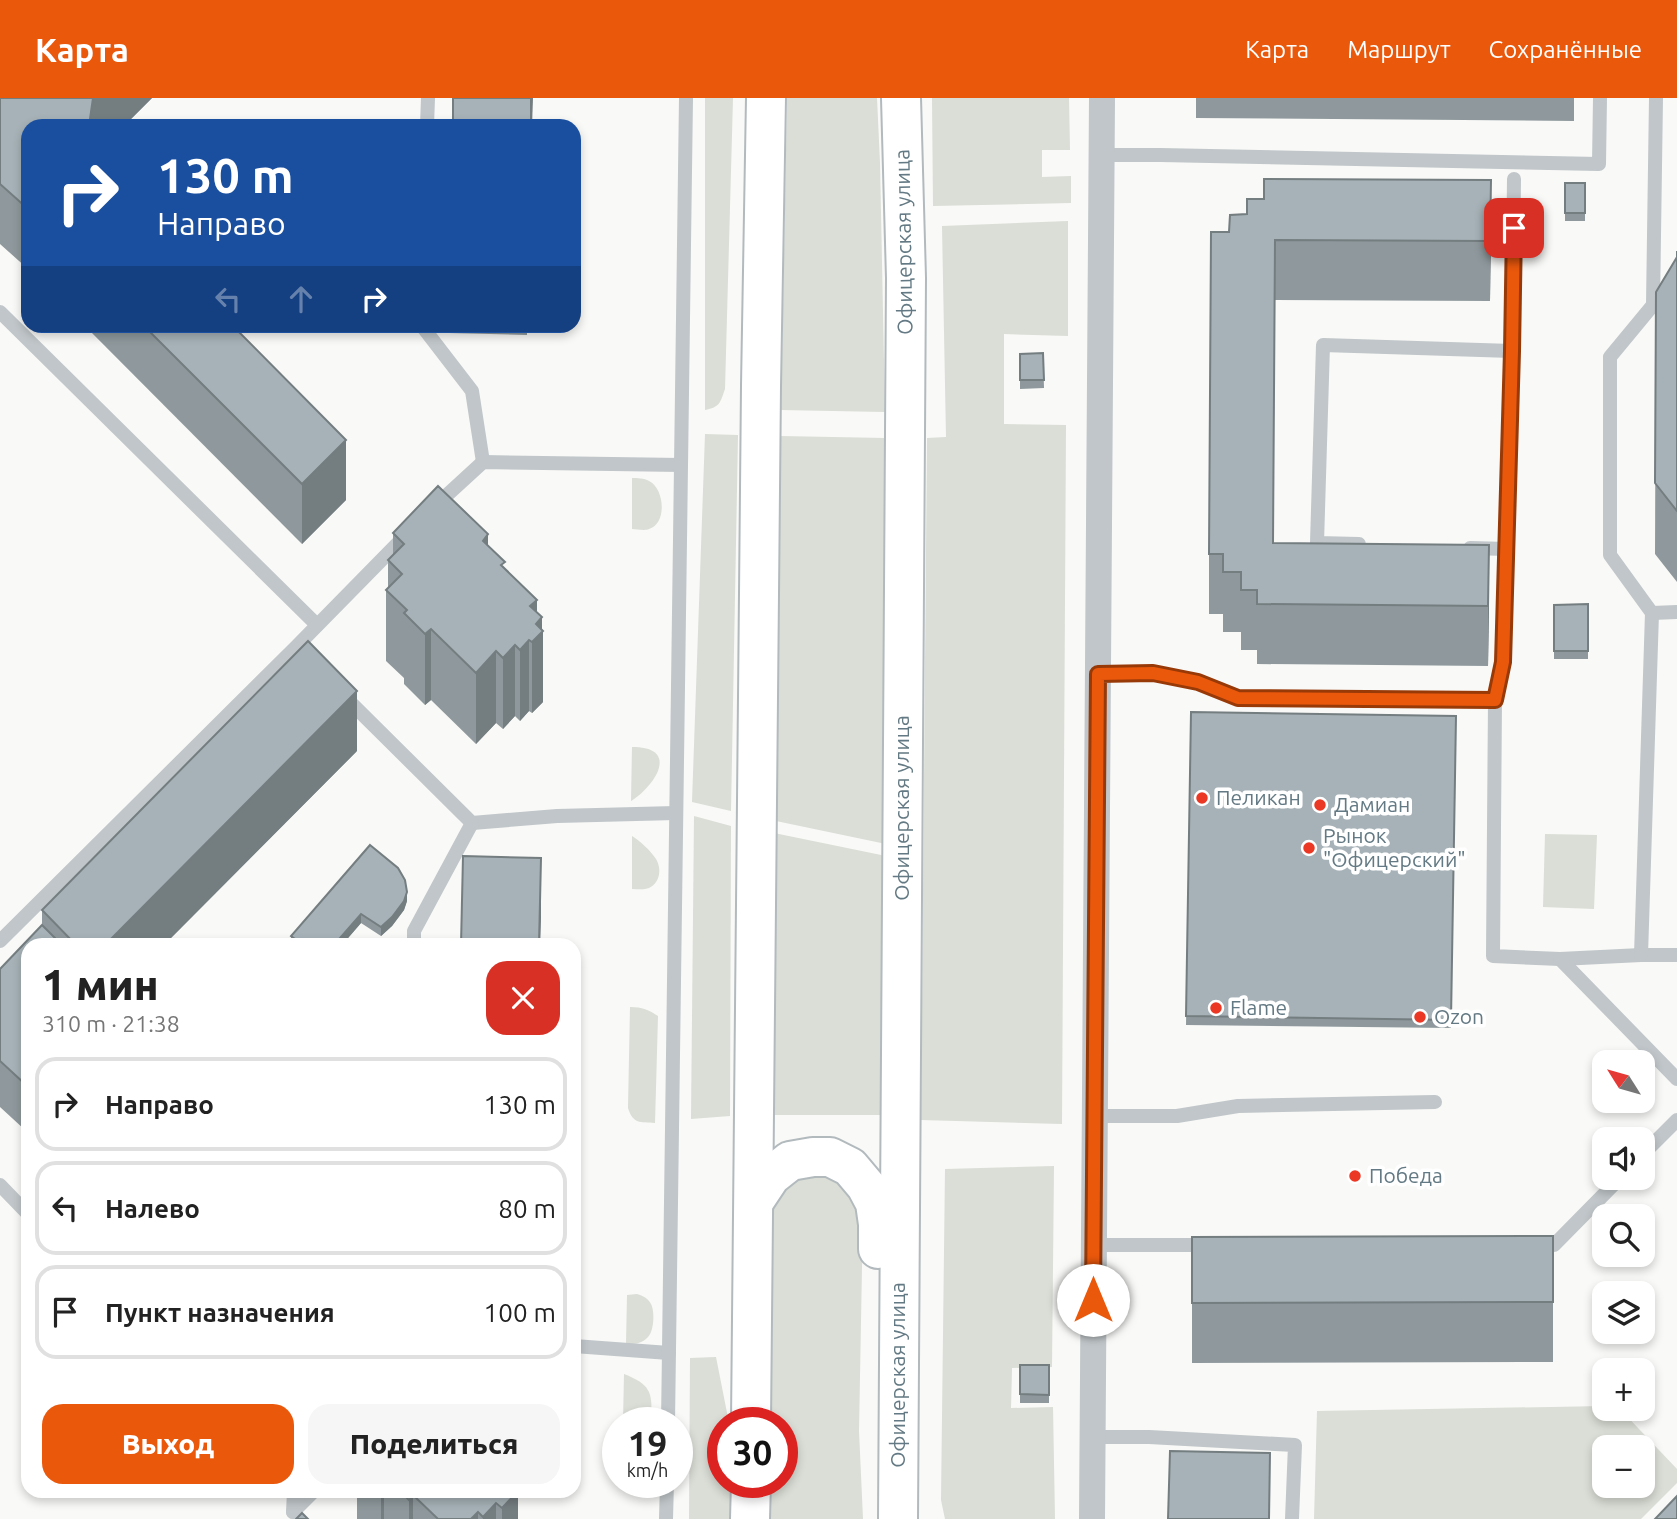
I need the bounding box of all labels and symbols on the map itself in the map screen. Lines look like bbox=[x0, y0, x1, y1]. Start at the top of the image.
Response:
street label: Офицерская улица bbox=[889, 149, 917, 335]
pin bbox=[1484, 198, 1544, 258]
street label: Офицерская улица bbox=[889, 715, 913, 901]
place label: Пеликан bbox=[1216, 785, 1301, 809]
marker: Пеликан bbox=[1194, 790, 1210, 806]
place label: Дамиан bbox=[1334, 792, 1410, 816]
marker: Дамиан bbox=[1312, 797, 1328, 813]
place label: Рынок "Офицерский" bbox=[1323, 823, 1466, 871]
marker: Рынок "Офицерский" bbox=[1301, 840, 1317, 856]
place label: Flame bbox=[1230, 995, 1287, 1019]
marker: Flame bbox=[1208, 1000, 1224, 1016]
place label: Ozon bbox=[1434, 1004, 1484, 1028]
marker: Ozon bbox=[1412, 1009, 1428, 1025]
north arrow bbox=[1592, 1050, 1656, 1113]
place label: Победа bbox=[1369, 1163, 1443, 1187]
marker: Победа bbox=[1347, 1168, 1363, 1184]
position arrow bbox=[1056, 1263, 1130, 1337]
street label: Офицерская улица bbox=[885, 1282, 909, 1468]
speed limit sign: 30 bbox=[707, 1407, 798, 1498]

